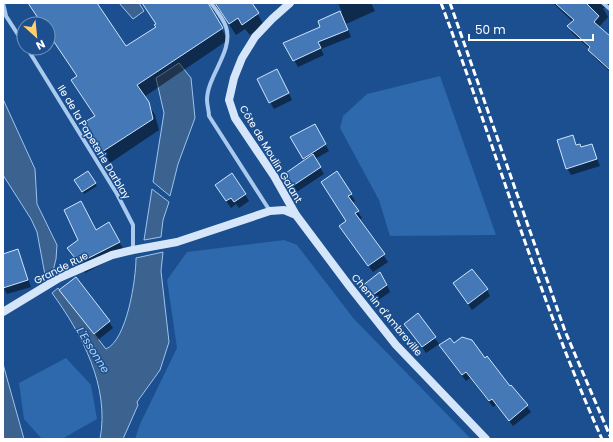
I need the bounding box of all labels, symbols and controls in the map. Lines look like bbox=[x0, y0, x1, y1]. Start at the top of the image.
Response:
north arrow bbox=[16, 16, 56, 56]
scale bar bbox=[469, 16, 593, 42]
text: 50 m bbox=[475, 21, 506, 38]
text: N bbox=[33, 36, 48, 54]
street label: Ile de la Papeterie Darblay bbox=[54, 82, 134, 202]
street label: Côte de Moulin Galant bbox=[236, 102, 306, 206]
street label: Grande Rue bbox=[31, 248, 91, 288]
street label: Chemin d'Ambreville bbox=[348, 271, 426, 359]
water label: L'Essonne bbox=[73, 324, 114, 376]

